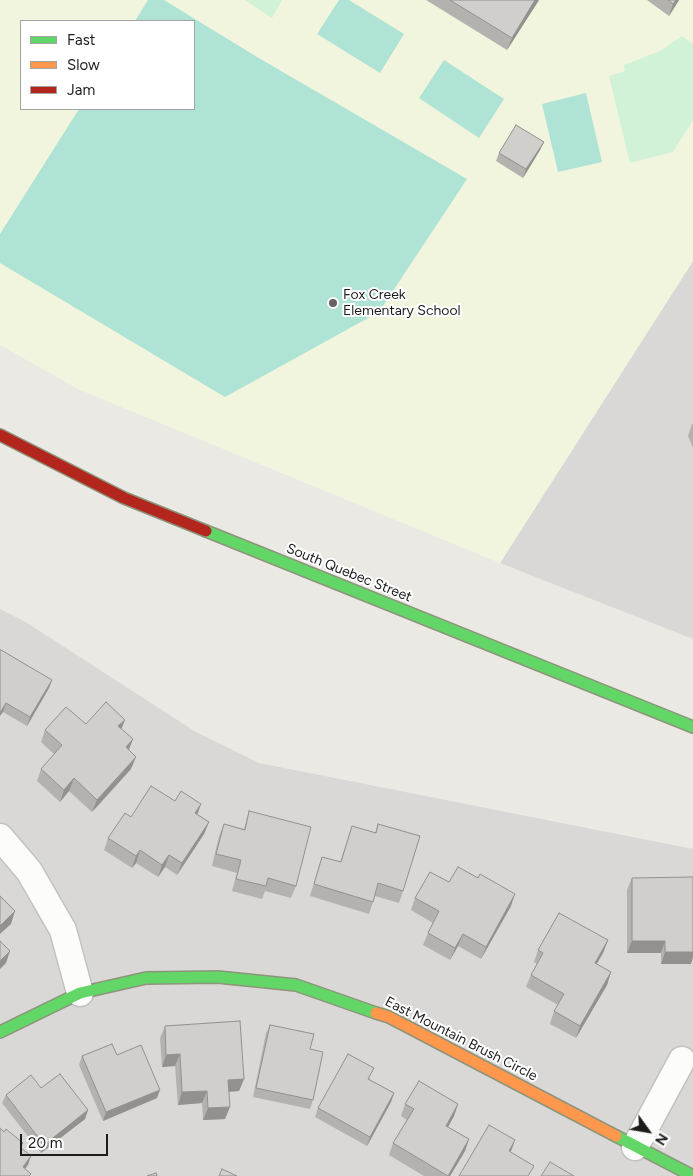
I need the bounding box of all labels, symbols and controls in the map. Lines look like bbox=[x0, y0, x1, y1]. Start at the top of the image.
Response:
legend bbox=[20, 20, 195, 110]
text: Fast bbox=[67, 31, 95, 49]
text: Slow bbox=[67, 56, 100, 74]
text: Jam bbox=[67, 81, 95, 99]
place label: Fox Creek Elementary School bbox=[343, 287, 461, 320]
marker: Fox Creek Elementary School bbox=[327, 297, 339, 309]
street label: South Quebec Street bbox=[284, 540, 414, 606]
street label: East Mountain Brush Circle bbox=[382, 993, 540, 1085]
north arrow bbox=[623, 1106, 673, 1156]
scale bar bbox=[22, 1124, 110, 1156]
text: N bbox=[651, 1130, 671, 1148]
text: 20 m bbox=[28, 1134, 62, 1152]

